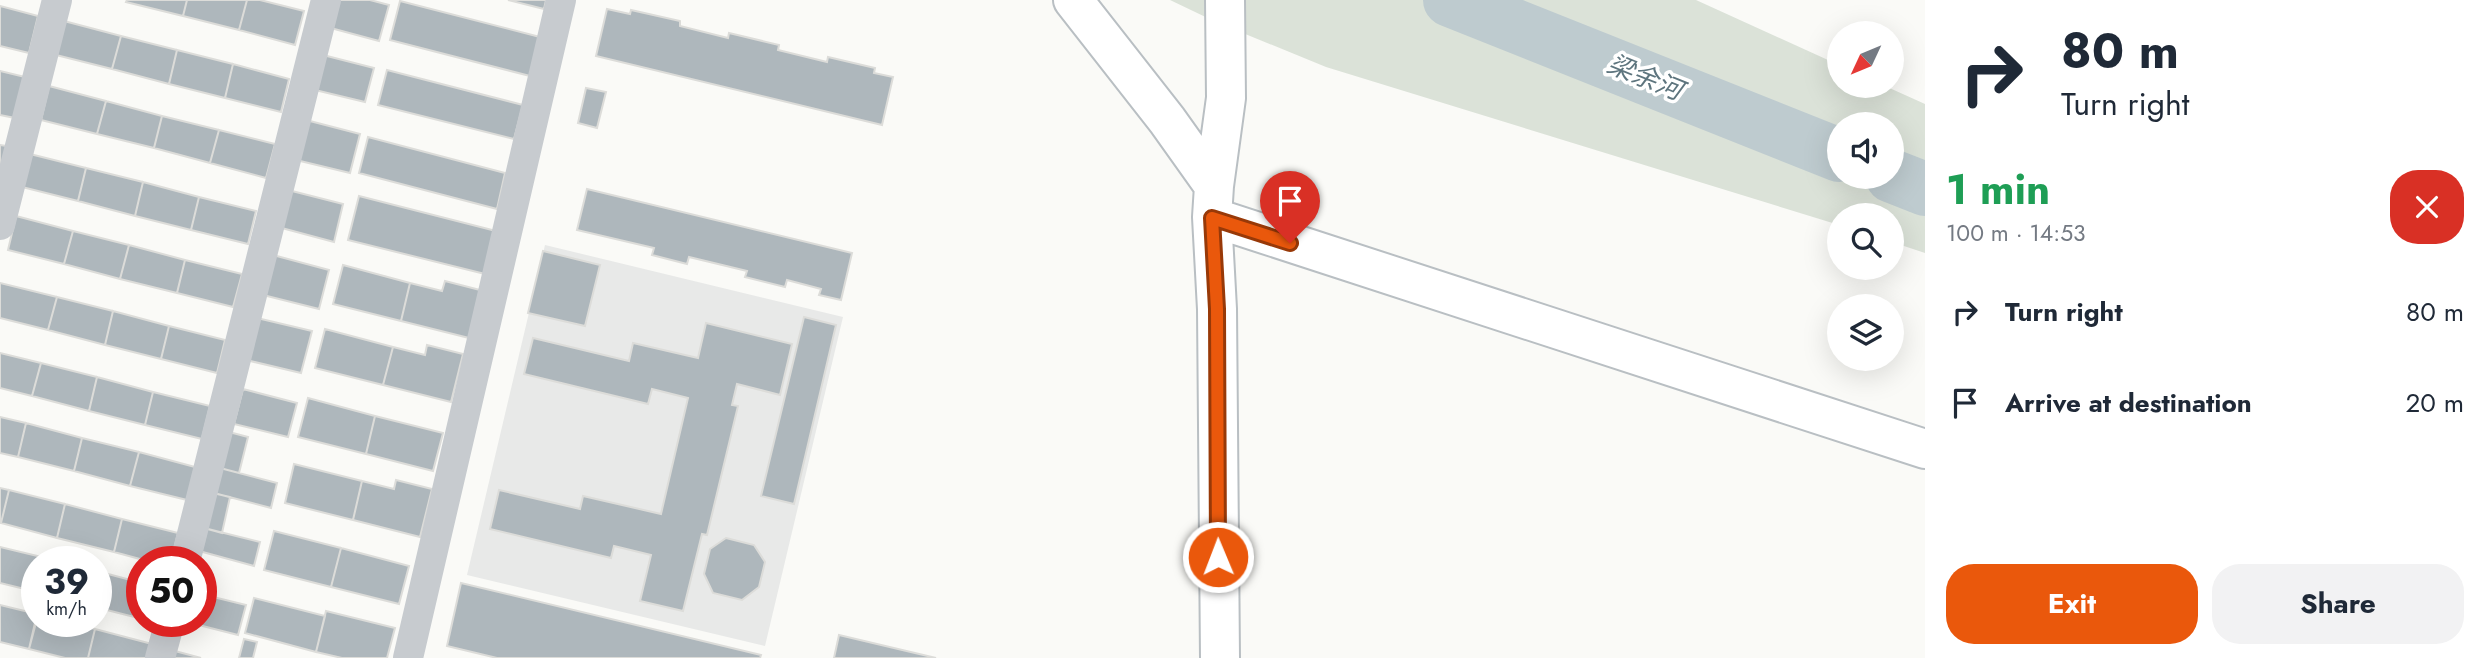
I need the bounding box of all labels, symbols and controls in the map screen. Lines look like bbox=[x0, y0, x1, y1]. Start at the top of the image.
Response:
text: 80 m bbox=[2061, 16, 2179, 86]
north arrow bbox=[1827, 21, 1904, 98]
map controls bbox=[1827, 21, 1904, 371]
icon: right bbox=[1946, 28, 2037, 119]
water label: 梁余河 bbox=[1602, 45, 1693, 111]
text: Turn right bbox=[2061, 81, 2190, 127]
button: sound bbox=[1827, 112, 1904, 189]
text: 1 min bbox=[1946, 159, 2050, 220]
button: close bbox=[2390, 170, 2464, 244]
pin bbox=[1260, 171, 1320, 243]
icon: arrive bbox=[1271, 182, 1309, 220]
button: search bbox=[1827, 203, 1904, 280]
text: 100 m · 14:53 bbox=[1946, 216, 2086, 250]
icon: right bbox=[1946, 293, 1984, 331]
text: Turn right bbox=[2005, 293, 2123, 331]
text: 80 m bbox=[2406, 293, 2464, 331]
button: layers bbox=[1827, 294, 1904, 371]
icon: arrive bbox=[1946, 384, 1984, 422]
text: Arrive at destination bbox=[2005, 384, 2252, 422]
text: 20 m bbox=[2406, 384, 2464, 422]
position arrow bbox=[1181, 520, 1255, 594]
speed limit sign: 50 bbox=[126, 546, 217, 637]
text: 39 bbox=[44, 557, 89, 607]
button: Exit bbox=[1946, 564, 2198, 644]
button: Share bbox=[2212, 564, 2464, 644]
text: km/h bbox=[46, 596, 87, 622]

